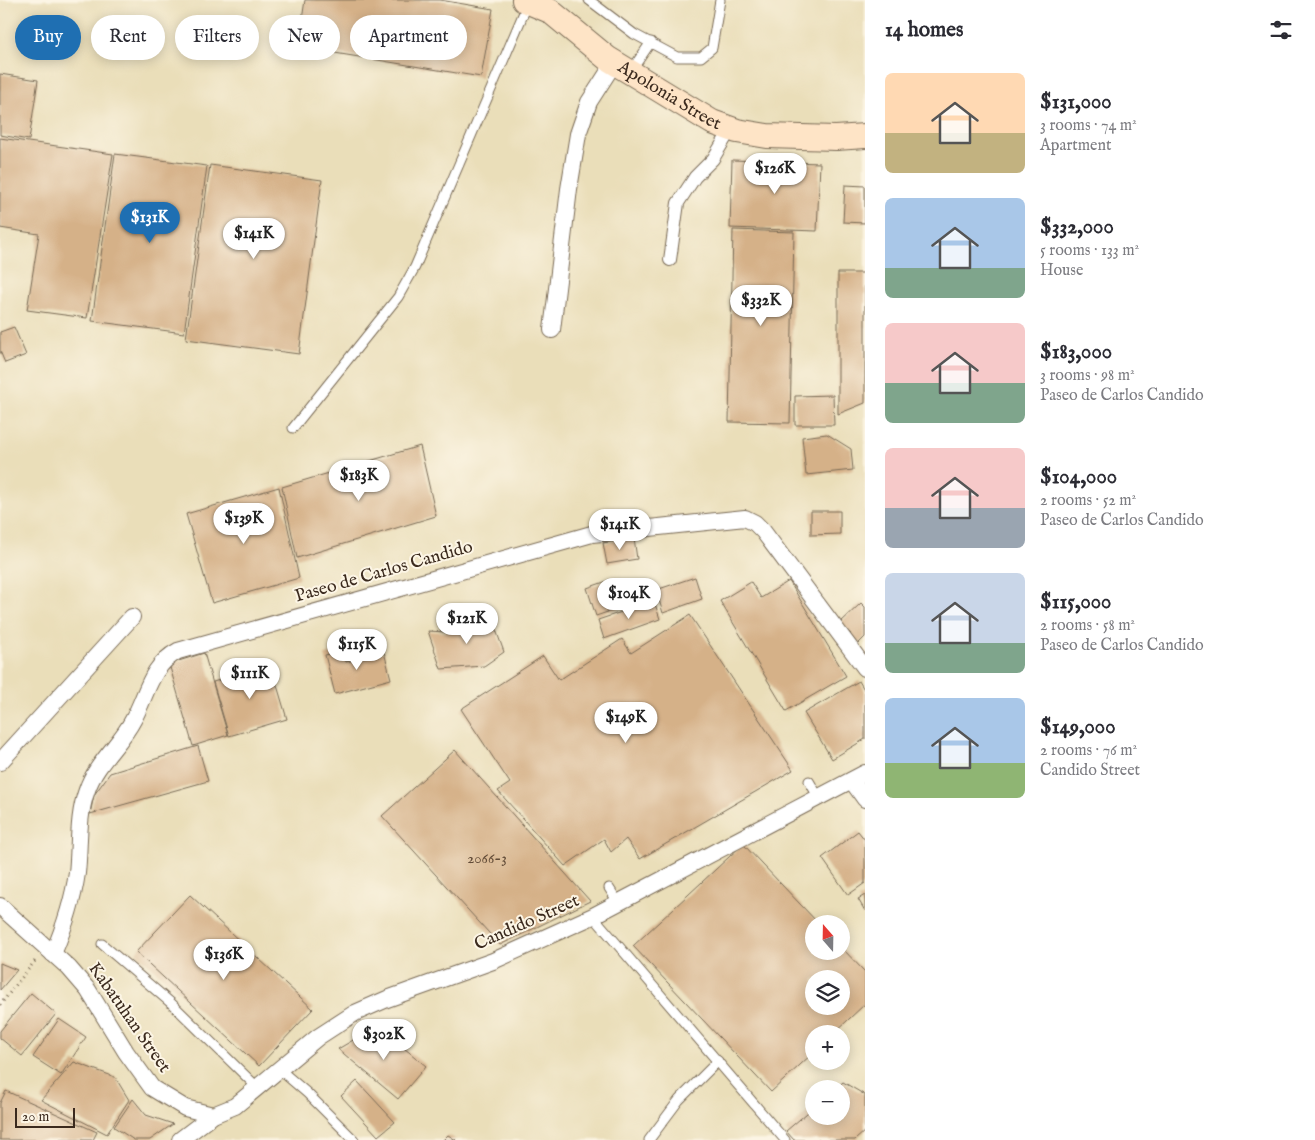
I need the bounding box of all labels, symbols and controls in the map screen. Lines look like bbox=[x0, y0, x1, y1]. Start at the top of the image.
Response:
chip: Buy bbox=[15, 15, 81, 60]
chip: Rent bbox=[91, 15, 165, 60]
chip: Filters bbox=[175, 15, 259, 60]
chip: New bbox=[269, 15, 340, 60]
chip: Apartment bbox=[350, 15, 467, 60]
icon: filters bbox=[1267, 16, 1295, 44]
text: 14 homes bbox=[885, 17, 963, 44]
street label: Apolonia Street bbox=[612, 55, 724, 136]
text: $131,000 bbox=[1040, 89, 1112, 116]
icon: home bbox=[925, 93, 985, 153]
text: 3 rooms · 74 m² bbox=[1040, 116, 1137, 136]
text: Apartment bbox=[1040, 136, 1111, 156]
pin: $126K bbox=[740, 152, 810, 195]
text: $126K bbox=[755, 159, 795, 179]
pin: $131K bbox=[115, 202, 185, 244]
text: $131K bbox=[131, 208, 169, 228]
text: $332,000 bbox=[1040, 214, 1114, 241]
pin: $141K bbox=[219, 218, 289, 260]
icon: home bbox=[925, 218, 985, 278]
text: $141K bbox=[234, 224, 274, 244]
text: 5 rooms · 133 m² bbox=[1040, 241, 1139, 261]
text: House bbox=[1040, 261, 1083, 281]
pin: $332K bbox=[726, 284, 796, 327]
text: $332K bbox=[741, 291, 781, 311]
text: $183,000 bbox=[1040, 339, 1112, 366]
icon: home bbox=[925, 343, 985, 403]
text: 3 rooms · 98 m² bbox=[1040, 366, 1135, 386]
text: Paseo de Carlos Candido bbox=[1040, 386, 1204, 406]
pin: $183K bbox=[324, 460, 394, 502]
text: $104,000 bbox=[1040, 464, 1117, 491]
text: $183K bbox=[340, 466, 378, 486]
icon: home bbox=[925, 468, 985, 528]
text: 2 rooms · 52 m² bbox=[1040, 491, 1136, 511]
pin: $139K bbox=[209, 502, 279, 545]
pin: $141K bbox=[585, 508, 655, 551]
text: $139K bbox=[224, 509, 264, 529]
text: Paseo de Carlos Candido bbox=[1040, 511, 1204, 531]
text: $141K bbox=[600, 515, 640, 535]
street label: Paseo de Carlos Candido bbox=[292, 536, 476, 608]
pin: $104K bbox=[594, 578, 664, 620]
text: $104K bbox=[608, 584, 650, 604]
text: $115,000 bbox=[1040, 589, 1111, 616]
icon: home bbox=[925, 593, 985, 653]
pin: $121K bbox=[432, 602, 502, 645]
text: $121K bbox=[447, 609, 487, 629]
text: 2 rooms · 58 m² bbox=[1040, 616, 1135, 636]
pin: $115K bbox=[322, 628, 392, 671]
text: $115K bbox=[338, 635, 376, 655]
text: Paseo de Carlos Candido bbox=[1040, 636, 1204, 656]
pin: $111K bbox=[215, 658, 285, 700]
text: $111K bbox=[231, 664, 269, 684]
pin: $149K bbox=[591, 702, 661, 744]
text: $149K bbox=[605, 708, 647, 728]
text: $149,000 bbox=[1040, 714, 1115, 741]
icon: home bbox=[925, 718, 985, 778]
text: 2 rooms · 76 m² bbox=[1040, 741, 1137, 761]
text: Candido Street bbox=[1040, 761, 1140, 781]
house number: 2066-3 bbox=[467, 849, 507, 868]
street label: Candido Street bbox=[471, 890, 583, 956]
north arrow bbox=[805, 915, 850, 960]
map controls bbox=[805, 915, 850, 1125]
pin: $136K bbox=[189, 938, 259, 981]
text: $136K bbox=[204, 945, 244, 965]
street label: Kabatuhan Street bbox=[82, 958, 176, 1078]
button: layers bbox=[805, 970, 850, 1015]
pin: $302K bbox=[349, 1018, 419, 1061]
text: $302K bbox=[363, 1025, 405, 1045]
button: + bbox=[805, 1025, 850, 1070]
button: − bbox=[805, 1080, 850, 1125]
scale bar bbox=[15, 1105, 75, 1128]
text: 20 m bbox=[22, 1108, 49, 1126]

